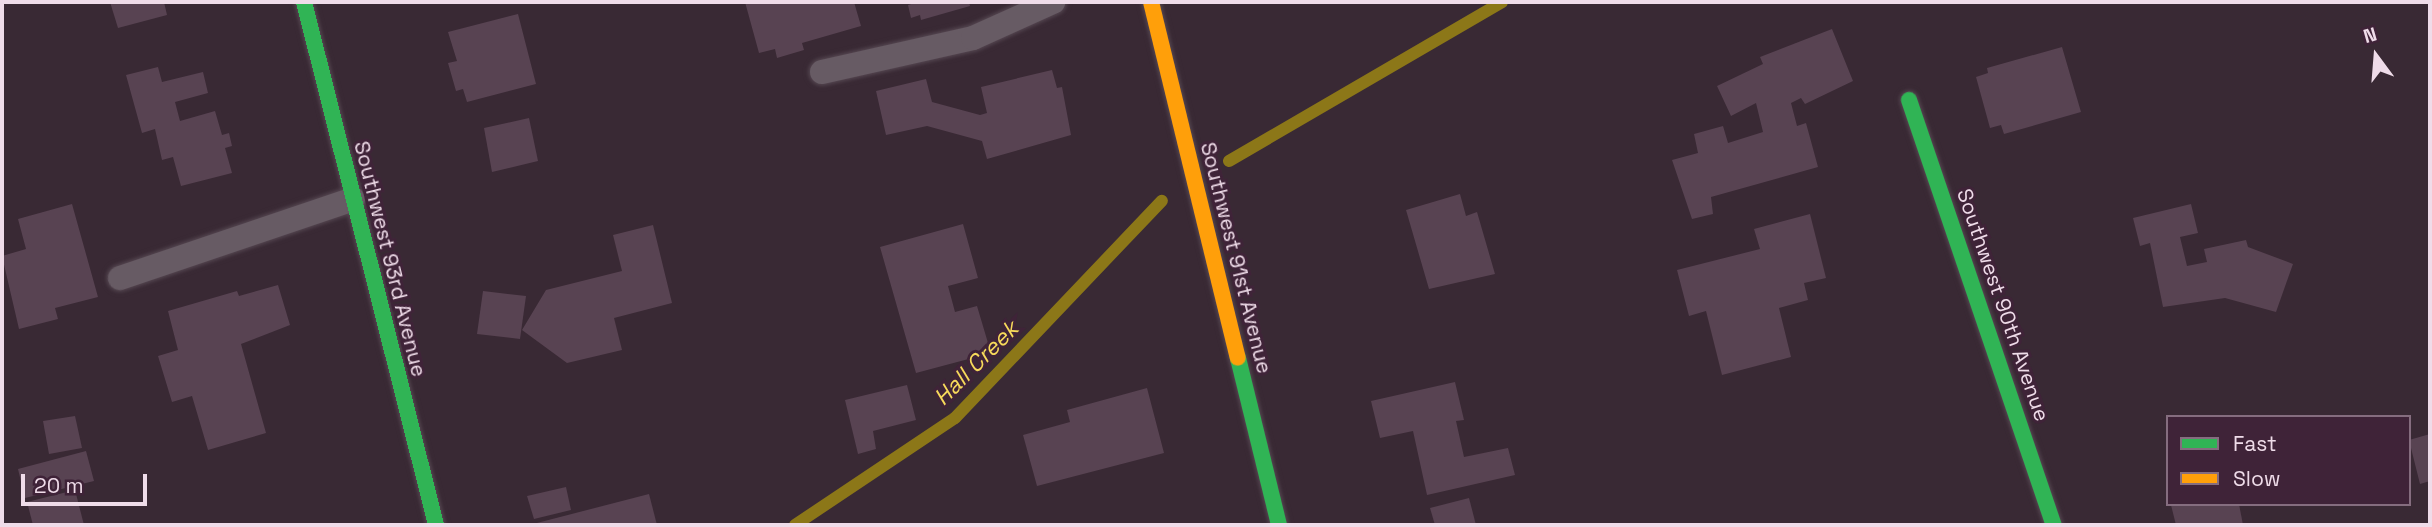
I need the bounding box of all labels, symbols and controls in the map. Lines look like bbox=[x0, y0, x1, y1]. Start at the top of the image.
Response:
north arrow bbox=[2341, 21, 2411, 91]
text: N bbox=[2361, 22, 2380, 49]
street label: Southwest 93rd Avenue bbox=[348, 138, 432, 380]
street label: Southwest 91st Avenue bbox=[1195, 140, 1277, 376]
street label: Southwest 90th Avenue bbox=[1951, 185, 2055, 425]
water label: Hall Creek bbox=[928, 315, 1024, 411]
legend bbox=[2166, 415, 2411, 506]
text: Fast bbox=[2233, 430, 2277, 457]
scale bar bbox=[24, 461, 150, 505]
text: Slow bbox=[2233, 465, 2281, 492]
text: 20 m bbox=[34, 472, 84, 499]

